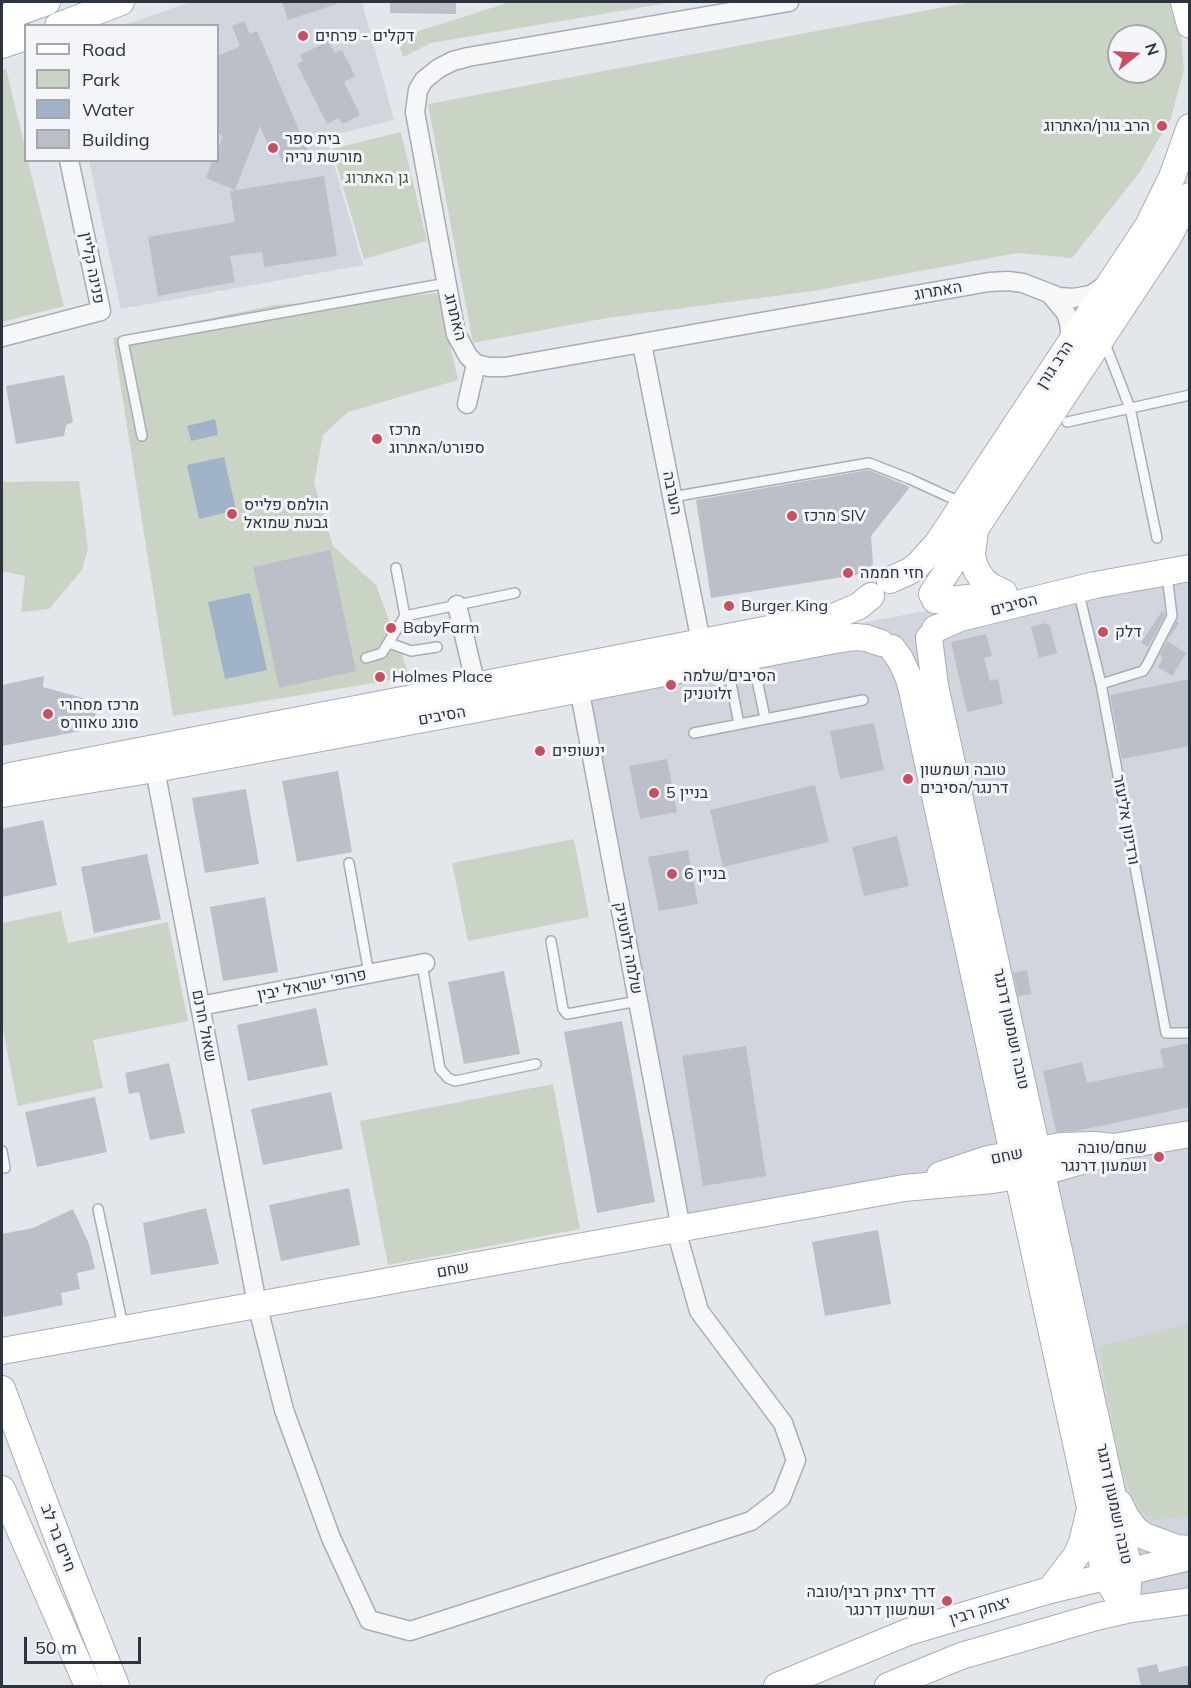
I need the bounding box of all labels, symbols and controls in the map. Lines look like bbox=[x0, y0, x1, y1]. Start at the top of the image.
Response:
legend bbox=[24, 24, 219, 162]
north arrow bbox=[1107, 24, 1167, 84]
place label: דקלים - פרחים bbox=[315, 26, 414, 46]
marker: דקלים - פרחים bbox=[296, 29, 310, 43]
text: Road bbox=[82, 38, 126, 61]
text: N bbox=[1141, 40, 1164, 58]
text: Park bbox=[82, 68, 120, 91]
text: Water bbox=[82, 98, 134, 121]
place label: הרב גורן/האתרוג bbox=[1044, 116, 1150, 136]
marker: הרב גורן/האתרוג bbox=[1155, 119, 1169, 133]
text: Building bbox=[82, 128, 150, 151]
place label: בית ספר מורשת נריה bbox=[285, 129, 362, 167]
marker: בית ספר מורשת נריה bbox=[266, 141, 280, 155]
park label: גן האתרוג bbox=[345, 168, 409, 188]
street label: פנינה קליין bbox=[76, 231, 108, 305]
street label: האתרוג bbox=[912, 277, 964, 305]
street label: האתרוג bbox=[440, 291, 470, 343]
street label: הרב גורן bbox=[1032, 337, 1078, 393]
place label: מרכז ספורט/האתרוג bbox=[389, 420, 485, 458]
marker: מרכז ספורט/האתרוג bbox=[370, 432, 384, 446]
street label: הערבה bbox=[658, 469, 686, 517]
place label: הולמס פלייס גבעת שמואל bbox=[244, 495, 329, 533]
place label: מרכז SIV bbox=[804, 506, 866, 526]
marker: הולמס פלייס גבעת שמואל bbox=[225, 507, 239, 521]
marker: מרכז SIV bbox=[785, 509, 799, 523]
place label: חזי חממה bbox=[860, 563, 924, 583]
marker: חזי חממה bbox=[841, 566, 855, 580]
street label: הסיבים bbox=[988, 590, 1040, 620]
place label: Burger King bbox=[741, 596, 828, 616]
marker: Burger King bbox=[722, 599, 736, 613]
place label: BabyFarm bbox=[403, 618, 480, 638]
marker: BabyFarm bbox=[384, 621, 398, 635]
place label: דלק bbox=[1115, 622, 1142, 642]
marker: דלק bbox=[1096, 625, 1110, 639]
place label: הסיבים/שלמה זלוטניק bbox=[683, 666, 776, 704]
place label: Holmes Place bbox=[392, 667, 492, 687]
marker: Holmes Place bbox=[373, 670, 387, 684]
marker: הסיבים/שלמה זלוטניק bbox=[664, 678, 678, 692]
place label: מרכז מסחרי סונג טאוורס bbox=[60, 695, 139, 733]
street label: הסיבים bbox=[417, 702, 467, 730]
marker: מרכז מסחרי סונג טאוורס bbox=[41, 707, 55, 721]
place label: ינשופים bbox=[552, 741, 605, 761]
marker: ינשופים bbox=[533, 744, 547, 758]
place label: טובה ושמשון דרנגר/הסיבים bbox=[920, 760, 1008, 798]
marker: טובה ושמשון דרנגר/הסיבים bbox=[901, 772, 915, 786]
street label: ורדינון אליעזר bbox=[1109, 773, 1143, 867]
place label: בניין 5 bbox=[666, 783, 708, 803]
marker: בניין 5 bbox=[647, 786, 661, 800]
place label: בניין 6 bbox=[684, 864, 726, 884]
marker: בניין 6 bbox=[665, 867, 679, 881]
street label: שלמה זלוטניק bbox=[610, 900, 646, 996]
street label: פרופ' ישראל יבין bbox=[256, 965, 368, 1005]
street label: טובה ושמעון דרנגר bbox=[989, 967, 1033, 1091]
street label: שאול חרנם bbox=[188, 988, 220, 1064]
place label: שחם/טובה ושמעון דרנגר bbox=[1061, 1138, 1147, 1176]
street label: שחם bbox=[989, 1143, 1025, 1169]
marker: שחם/טובה ושמעון דרנגר bbox=[1152, 1150, 1166, 1164]
street label: שחם bbox=[435, 1258, 471, 1282]
street label: טובה ושמעון דרנגר bbox=[1092, 1442, 1136, 1566]
street label: חיים בר לב bbox=[36, 1502, 80, 1574]
place label: דרך יצחק רבין/טובה ושמשון דרנגר bbox=[807, 1582, 935, 1620]
street label: יצחק רבין bbox=[947, 1593, 1013, 1629]
marker: דרך יצחק רבין/טובה ושמשון דרנגר bbox=[940, 1594, 954, 1608]
scale bar bbox=[27, 1625, 144, 1663]
text: 50 m bbox=[35, 1636, 77, 1659]

